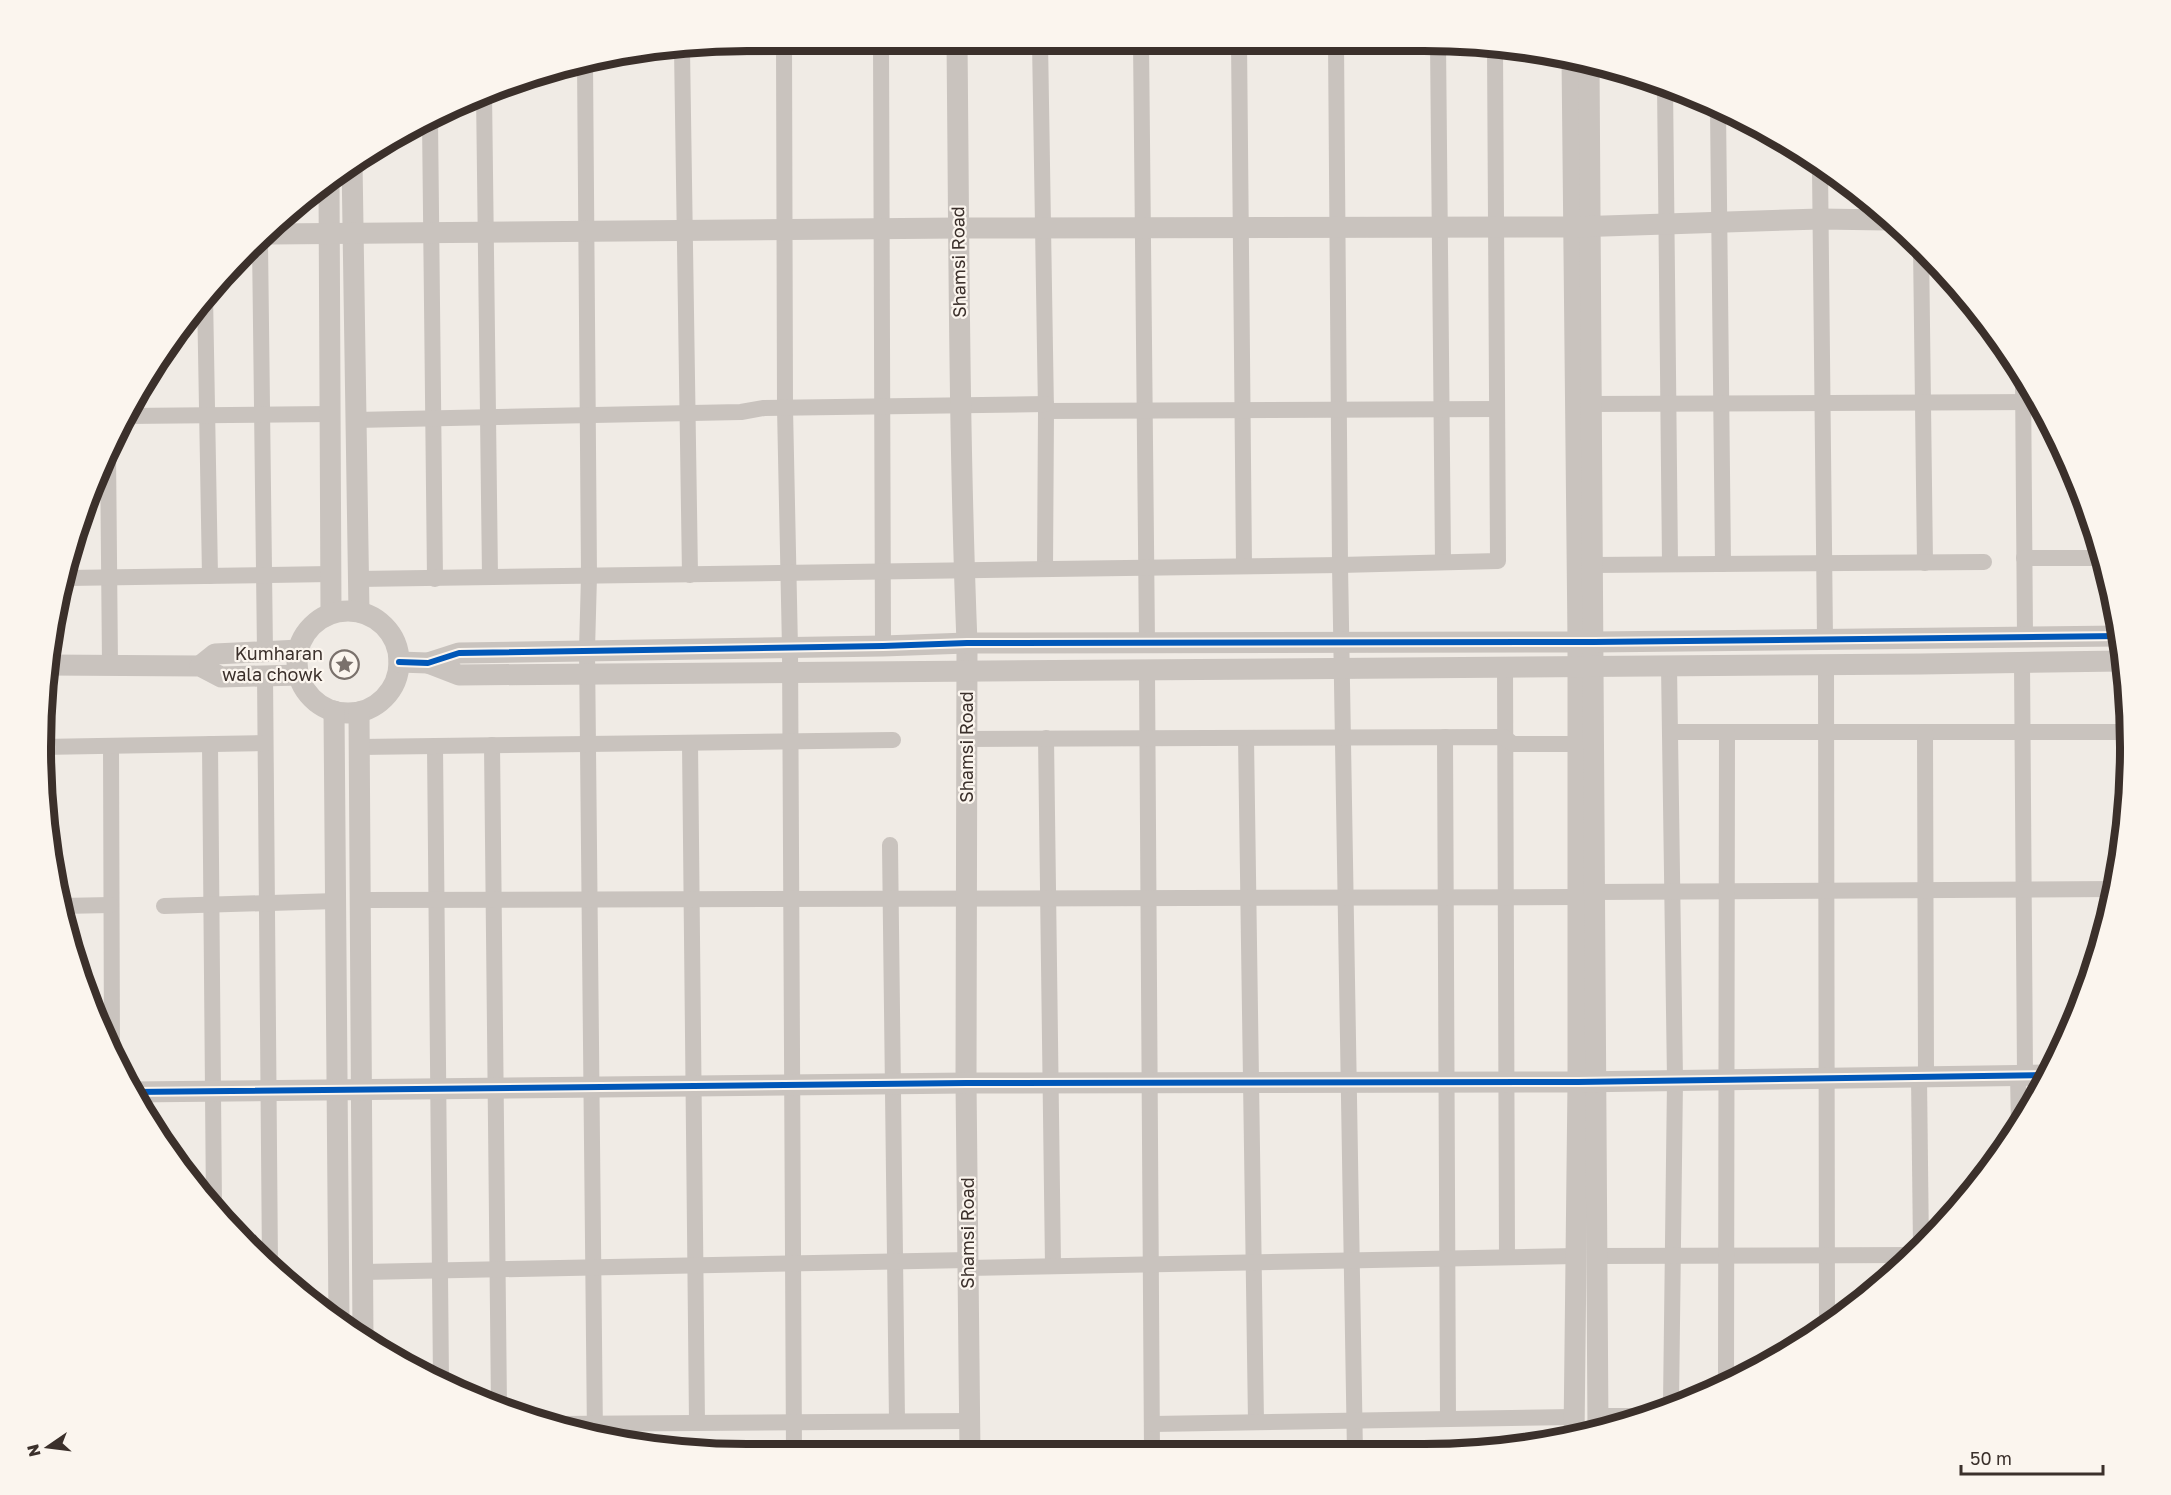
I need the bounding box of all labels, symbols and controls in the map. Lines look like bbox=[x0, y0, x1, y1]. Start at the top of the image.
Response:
street label: Shamsi Road bbox=[946, 206, 970, 318]
place label: Kumharan wala chowk bbox=[222, 642, 323, 685]
place icon: Kumharan wala chowk bbox=[328, 648, 360, 680]
street label: Shamsi Road bbox=[955, 691, 977, 803]
street label: Shamsi Road bbox=[956, 1177, 978, 1289]
north arrow bbox=[18, 1417, 78, 1477]
scale bar bbox=[1961, 1438, 2104, 1476]
text: N bbox=[22, 1442, 45, 1459]
text: 50 m bbox=[1970, 1447, 2012, 1469]

